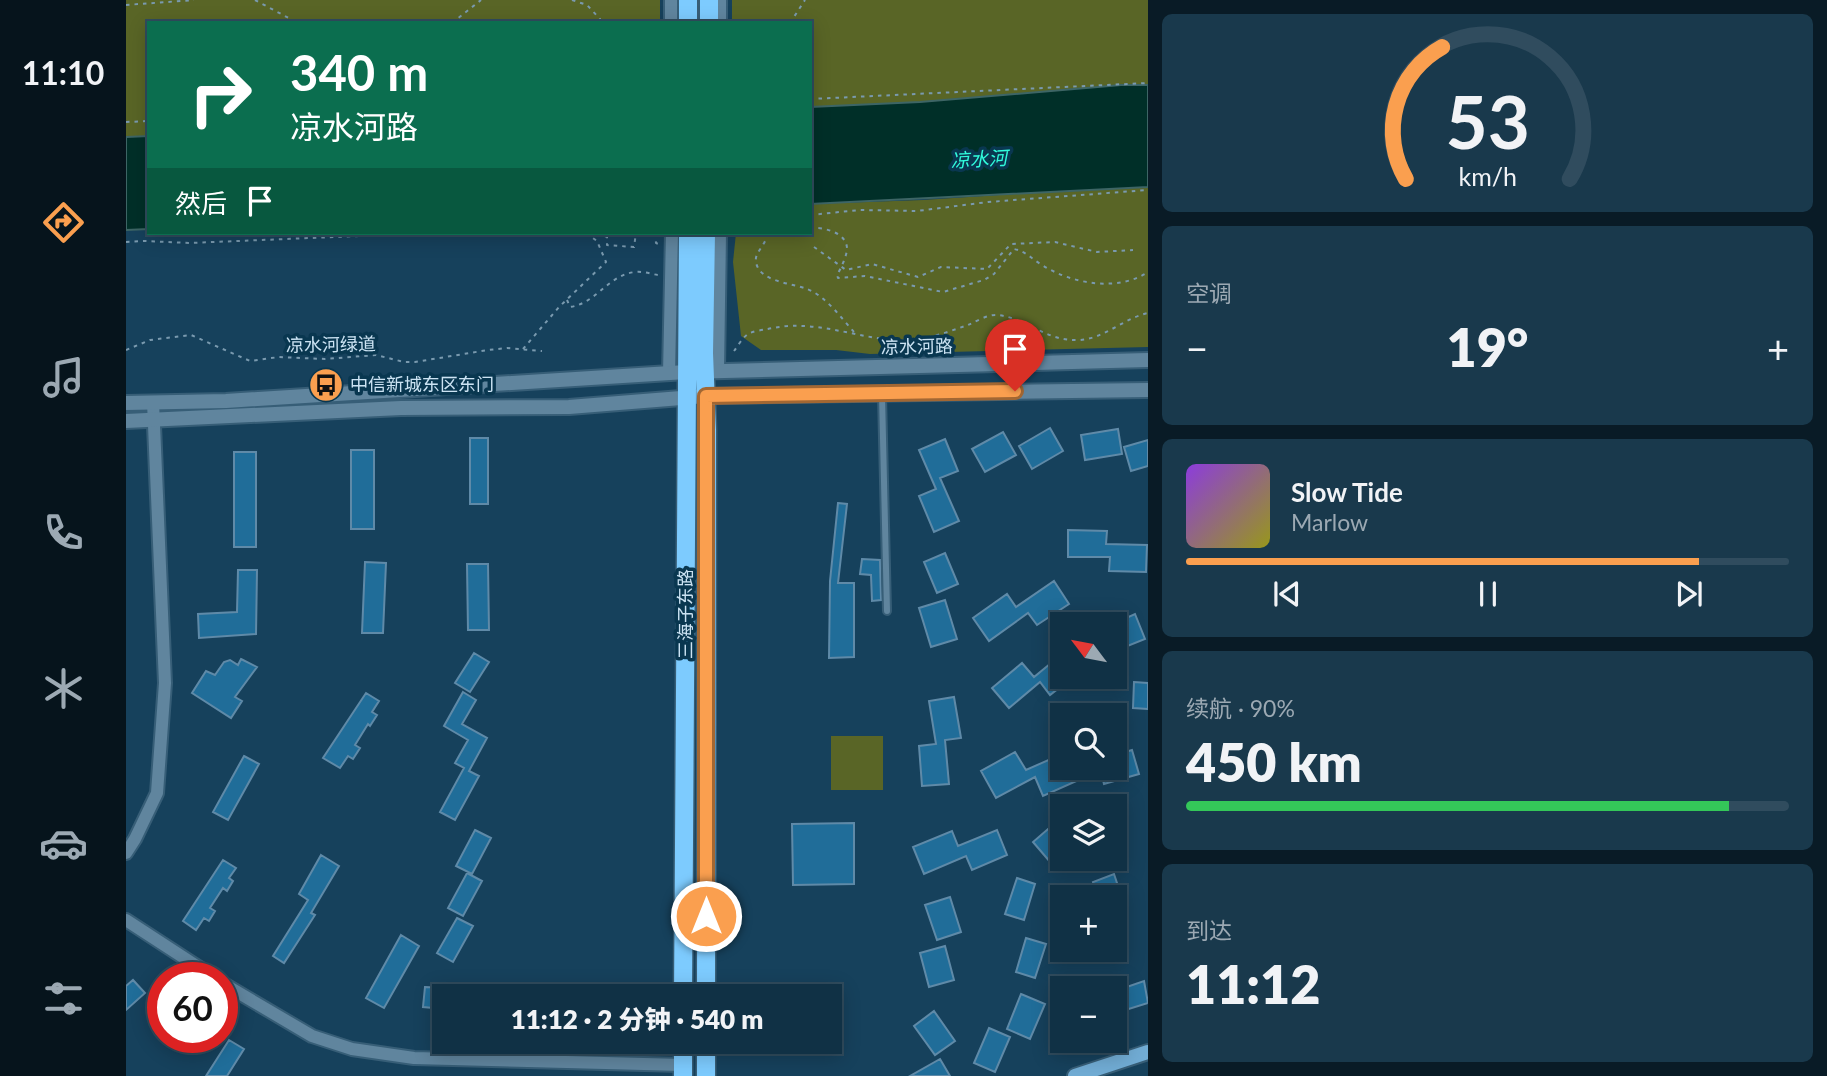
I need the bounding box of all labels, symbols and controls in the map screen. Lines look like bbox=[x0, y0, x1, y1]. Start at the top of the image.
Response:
text: 340 m bbox=[290, 43, 428, 101]
icon: right bbox=[175, 49, 266, 140]
text: 11:10 bbox=[22, 53, 104, 92]
text: 53 bbox=[1445, 78, 1530, 166]
text: 凉水河路 bbox=[290, 107, 418, 146]
water label: 凉水河 bbox=[950, 145, 1012, 171]
text: km/h bbox=[1458, 161, 1517, 191]
icon: arrive bbox=[241, 182, 279, 220]
text: 然后 bbox=[175, 187, 227, 219]
icon: directions bbox=[39, 198, 88, 247]
text: 空调 bbox=[1186, 279, 1232, 307]
text: 19° bbox=[1447, 316, 1528, 378]
pin bbox=[985, 319, 1045, 391]
text: − bbox=[1186, 325, 1208, 371]
text: + bbox=[1767, 325, 1789, 371]
icon: arrive bbox=[996, 330, 1034, 368]
street label: 凉水河绿道 bbox=[286, 332, 376, 356]
street label: 凉水河路 bbox=[881, 334, 953, 358]
icon: music bbox=[39, 353, 88, 402]
bus stop icon: 中信新城东区东门 bbox=[307, 366, 345, 404]
place label: 中信新城东区东门 bbox=[350, 373, 494, 395]
text: Slow Tide bbox=[1291, 476, 1403, 508]
icon: phone bbox=[39, 508, 88, 557]
text: Marlow bbox=[1291, 508, 1368, 536]
street label: 三海子东路 bbox=[674, 569, 696, 659]
icon: previous bbox=[1268, 575, 1306, 613]
icon: pause bbox=[1469, 575, 1507, 613]
icon: next bbox=[1670, 575, 1708, 613]
north arrow bbox=[1050, 612, 1127, 690]
map controls bbox=[1050, 612, 1127, 1053]
icon: climate bbox=[39, 664, 88, 713]
text: 续航 · 90% bbox=[1186, 694, 1295, 722]
button: search bbox=[1050, 703, 1127, 780]
text: 450 km bbox=[1186, 731, 1362, 793]
button: layers bbox=[1050, 794, 1127, 871]
icon: car bbox=[39, 819, 88, 868]
position arrow bbox=[669, 879, 743, 953]
button: + bbox=[1050, 885, 1127, 962]
text: 到达 bbox=[1186, 916, 1232, 944]
text: 11:12 bbox=[1186, 953, 1320, 1015]
speed limit sign: 60 bbox=[147, 962, 238, 1053]
icon: filters bbox=[39, 974, 88, 1023]
button: − bbox=[1050, 976, 1127, 1053]
text: 11:12 · 2 分钟 · 540 m bbox=[511, 1003, 763, 1035]

